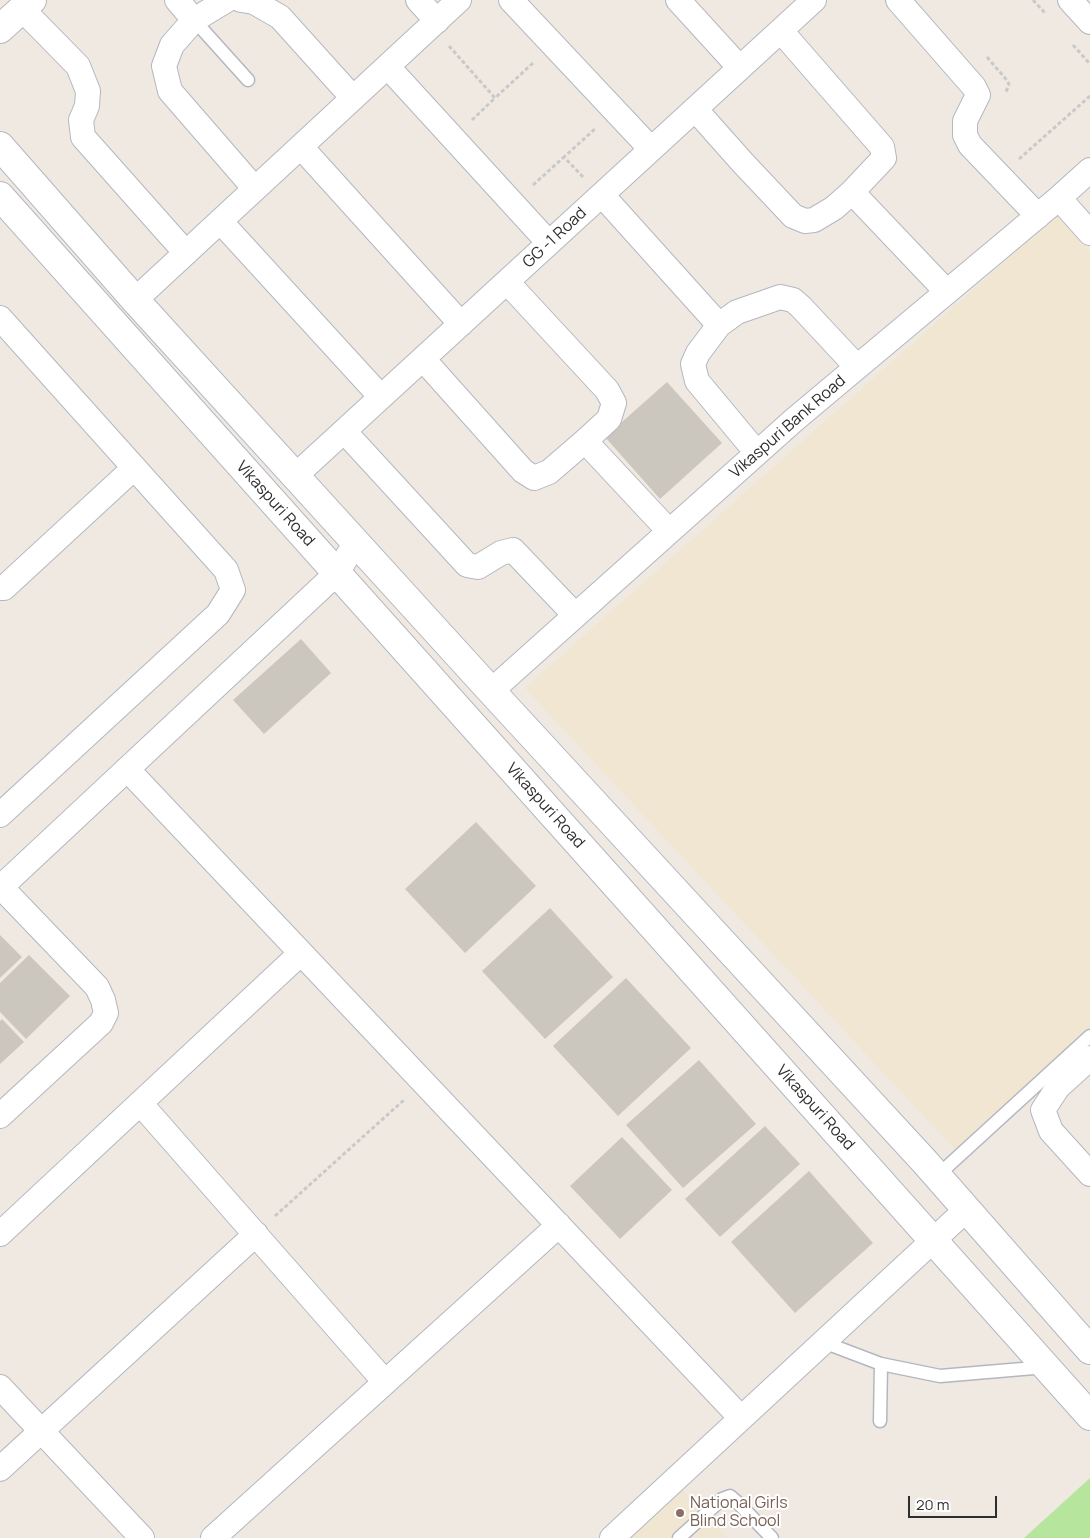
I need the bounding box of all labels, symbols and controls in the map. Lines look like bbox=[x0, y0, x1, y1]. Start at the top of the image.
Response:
street label: GG -1 Road bbox=[519, 204, 591, 272]
street label: Vikaspuri Bank Road bbox=[726, 371, 850, 483]
street label: Vikaspuri Road bbox=[232, 457, 318, 551]
street label: Vikaspuri Road bbox=[502, 759, 588, 853]
street label: Vikaspuri Road bbox=[772, 1061, 858, 1155]
scale bar bbox=[910, 1486, 999, 1518]
place label: National Girls Blind School bbox=[690, 1494, 788, 1532]
text: 20 m bbox=[916, 1494, 949, 1515]
marker: National Girls Blind School bbox=[674, 1507, 686, 1519]

